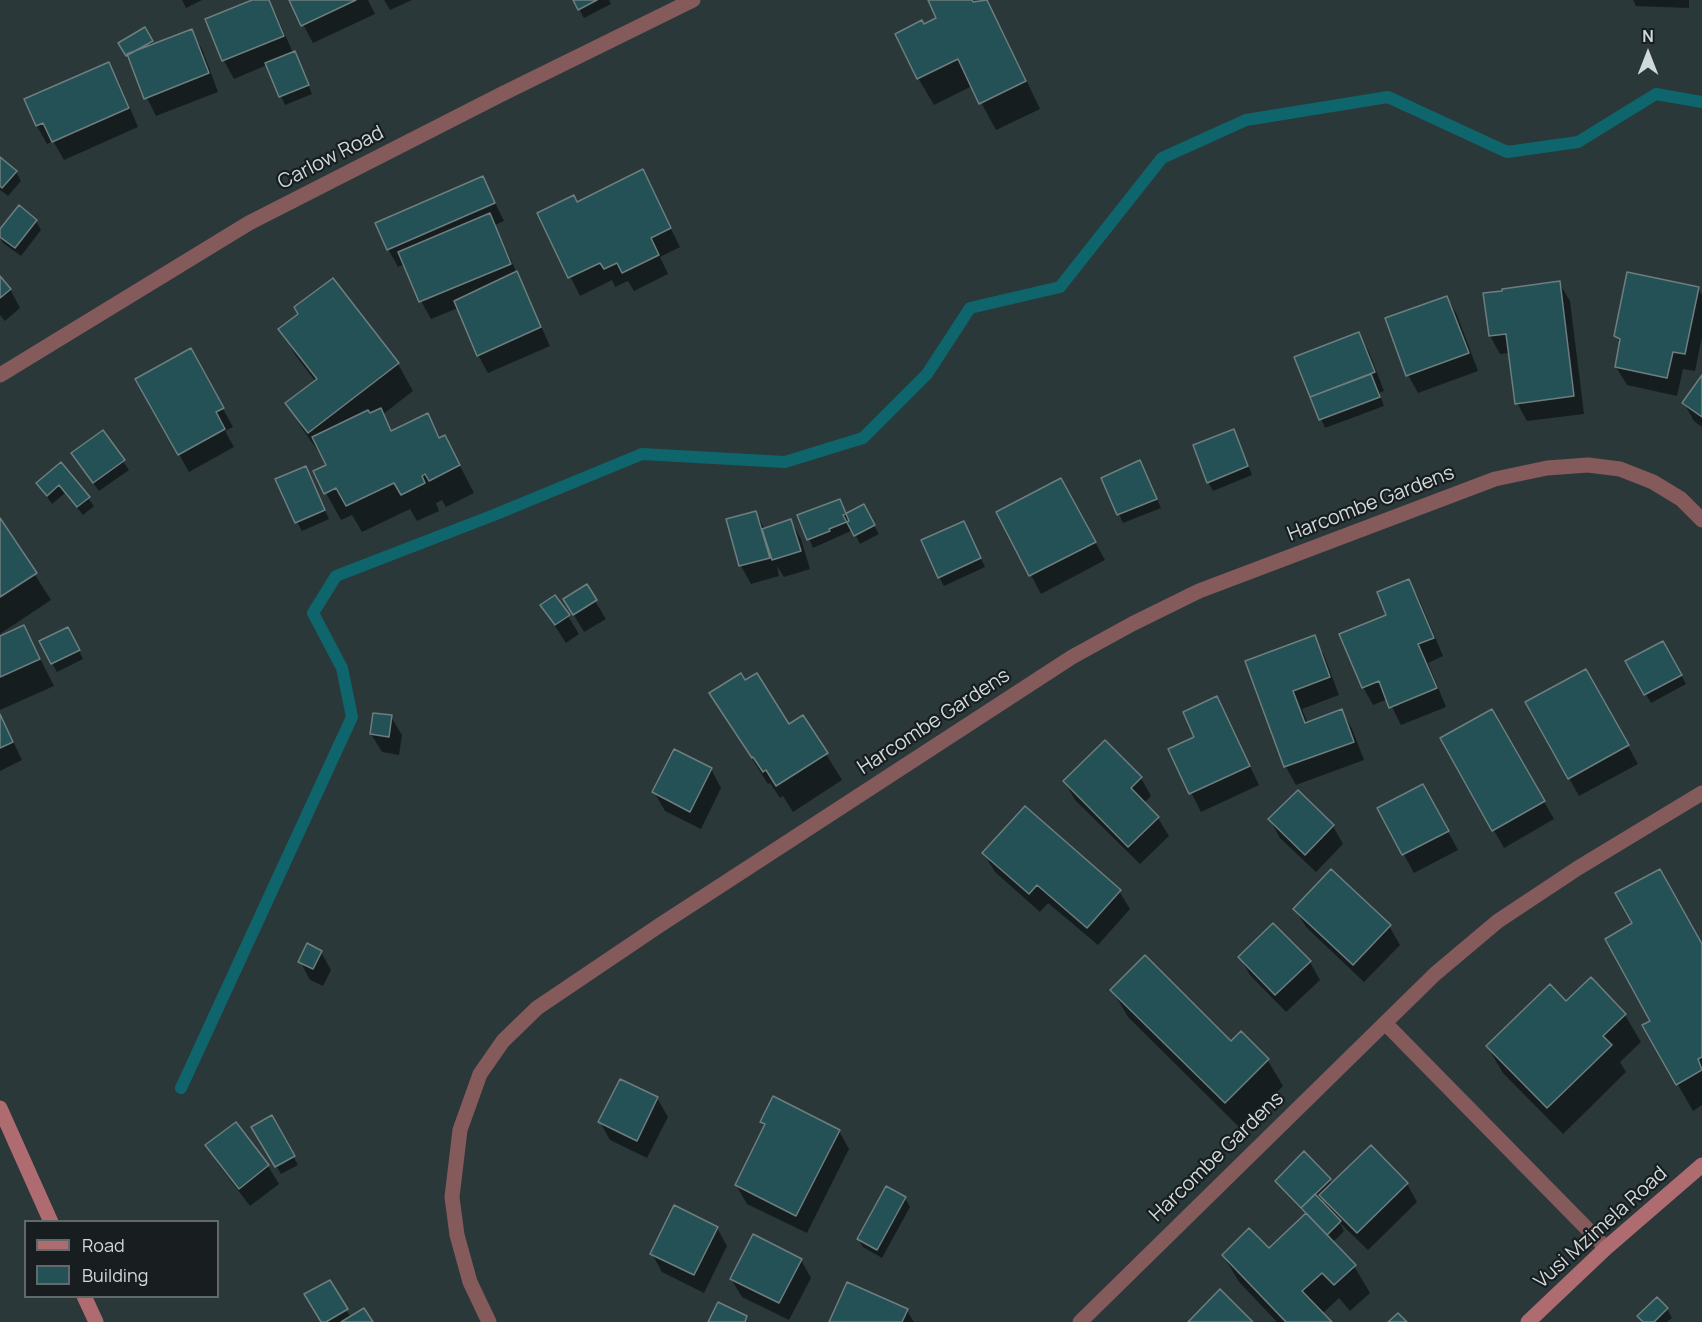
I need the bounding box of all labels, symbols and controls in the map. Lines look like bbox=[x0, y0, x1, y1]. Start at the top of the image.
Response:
north arrow bbox=[1618, 24, 1678, 84]
text: N bbox=[1642, 25, 1654, 47]
street label: Carlow Road bbox=[274, 121, 388, 195]
street label: Harcombe Gardens bbox=[1284, 461, 1458, 547]
street label: Harcombe Gardens bbox=[853, 664, 1015, 780]
street label: Harcombe Gardens bbox=[1145, 1087, 1289, 1227]
street label: Vusi Mzimela Road bbox=[1530, 1162, 1672, 1294]
legend bbox=[24, 1220, 219, 1298]
text: Road bbox=[82, 1233, 125, 1257]
text: Building bbox=[82, 1263, 148, 1287]

